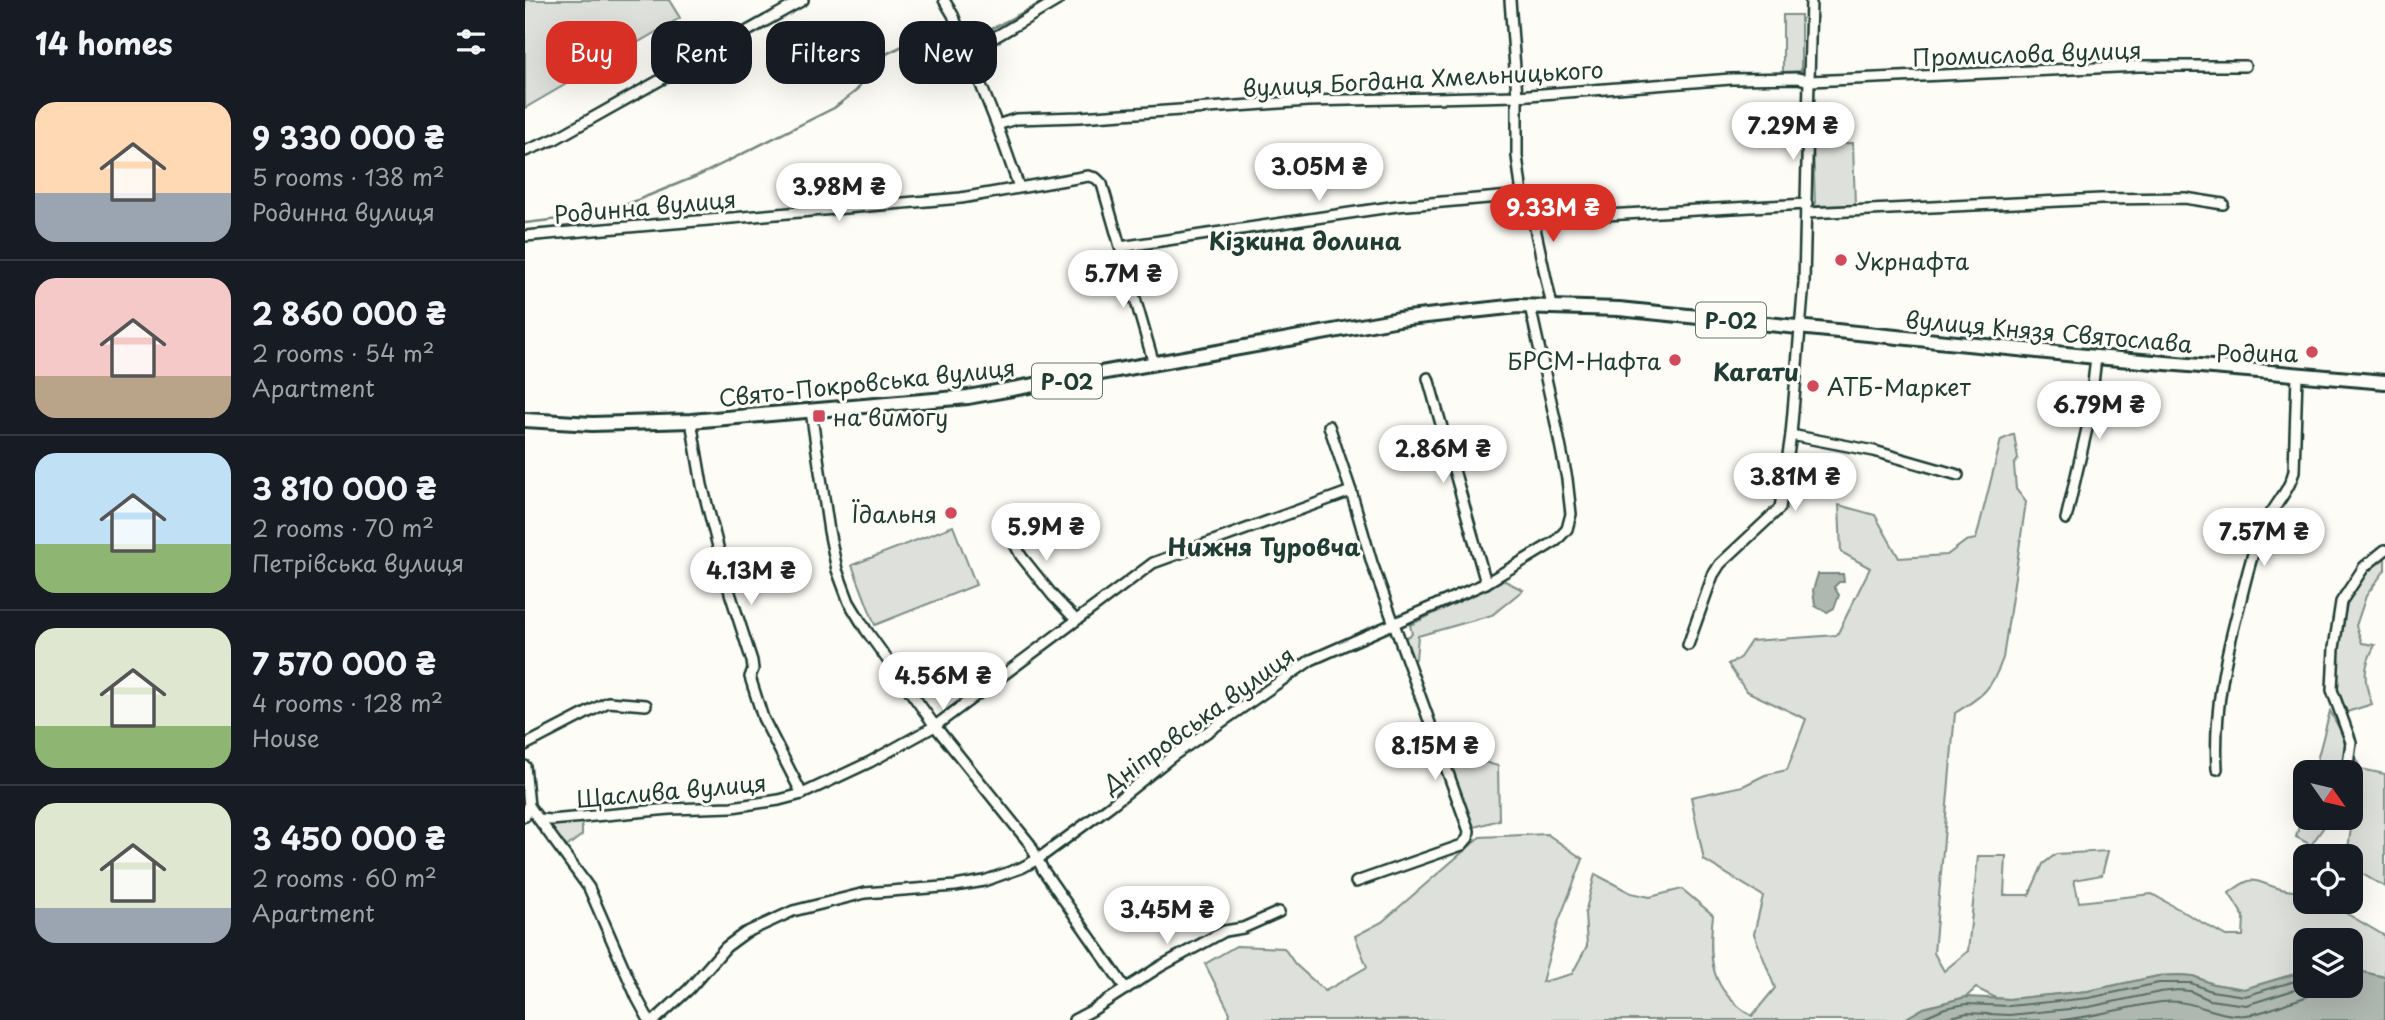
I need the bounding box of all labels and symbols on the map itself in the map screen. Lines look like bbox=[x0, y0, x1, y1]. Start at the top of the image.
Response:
street label: Промислова вулиця bbox=[1912, 32, 2142, 74]
street label: вулиця Богдана Хмельницького bbox=[1242, 51, 1604, 105]
pin: 7.29M ₴ bbox=[1728, 102, 1858, 162]
pin: 3.05M ₴ bbox=[1254, 144, 1384, 203]
pin: 3.98M ₴ bbox=[774, 164, 904, 223]
street label: Родинна вулиця bbox=[552, 181, 738, 231]
pin: 9.33M ₴ bbox=[1488, 184, 1618, 244]
district label: Кізкина долина bbox=[1209, 222, 1402, 258]
place label: Укрнафта bbox=[1855, 243, 1969, 278]
pin: 5.7M ₴ bbox=[1066, 250, 1180, 310]
marker: Укрнафта bbox=[1833, 252, 1849, 268]
street label: вулиця Князя Святослава bbox=[1904, 301, 2194, 361]
road number: Р-02 bbox=[1696, 302, 1766, 338]
place label: Родина bbox=[2216, 335, 2299, 370]
place label: БРСМ-Нафта bbox=[1507, 343, 1661, 378]
marker: Родина bbox=[2304, 344, 2320, 360]
street label: Свято-Покровська вулиця bbox=[717, 349, 1017, 415]
marker: БРСМ-Нафта bbox=[1667, 352, 1683, 368]
district label: Кагати bbox=[1713, 353, 1799, 389]
road number: Р-02 bbox=[1032, 364, 1102, 398]
place label: АТБ-Маркет bbox=[1827, 369, 1972, 404]
marker: АТБ-Маркет bbox=[1805, 378, 1821, 394]
pin: 6.79M ₴ bbox=[2034, 382, 2164, 441]
place label: на вимогу bbox=[833, 399, 948, 434]
marker: на вимогу bbox=[811, 408, 827, 424]
pin: 2.86M ₴ bbox=[1378, 426, 1508, 485]
pin: 3.81M ₴ bbox=[1730, 454, 1860, 513]
place label: Їдальня bbox=[852, 496, 937, 531]
pin: 5.9M ₴ bbox=[989, 504, 1103, 563]
marker: Їдальня bbox=[943, 505, 959, 521]
pin: 7.57M ₴ bbox=[2199, 508, 2329, 568]
district label: Нижня Туровча bbox=[1167, 528, 1361, 564]
pin: 4.13M ₴ bbox=[686, 548, 816, 607]
street label: Дніпровська вулиця bbox=[1094, 637, 1301, 801]
pin: 4.56M ₴ bbox=[878, 652, 1008, 712]
pin: 8.15M ₴ bbox=[1370, 722, 1500, 782]
north arrow bbox=[2293, 760, 2363, 830]
street label: Щаслива вулиця bbox=[574, 764, 768, 816]
pin: 3.45M ₴ bbox=[1102, 886, 1232, 946]

